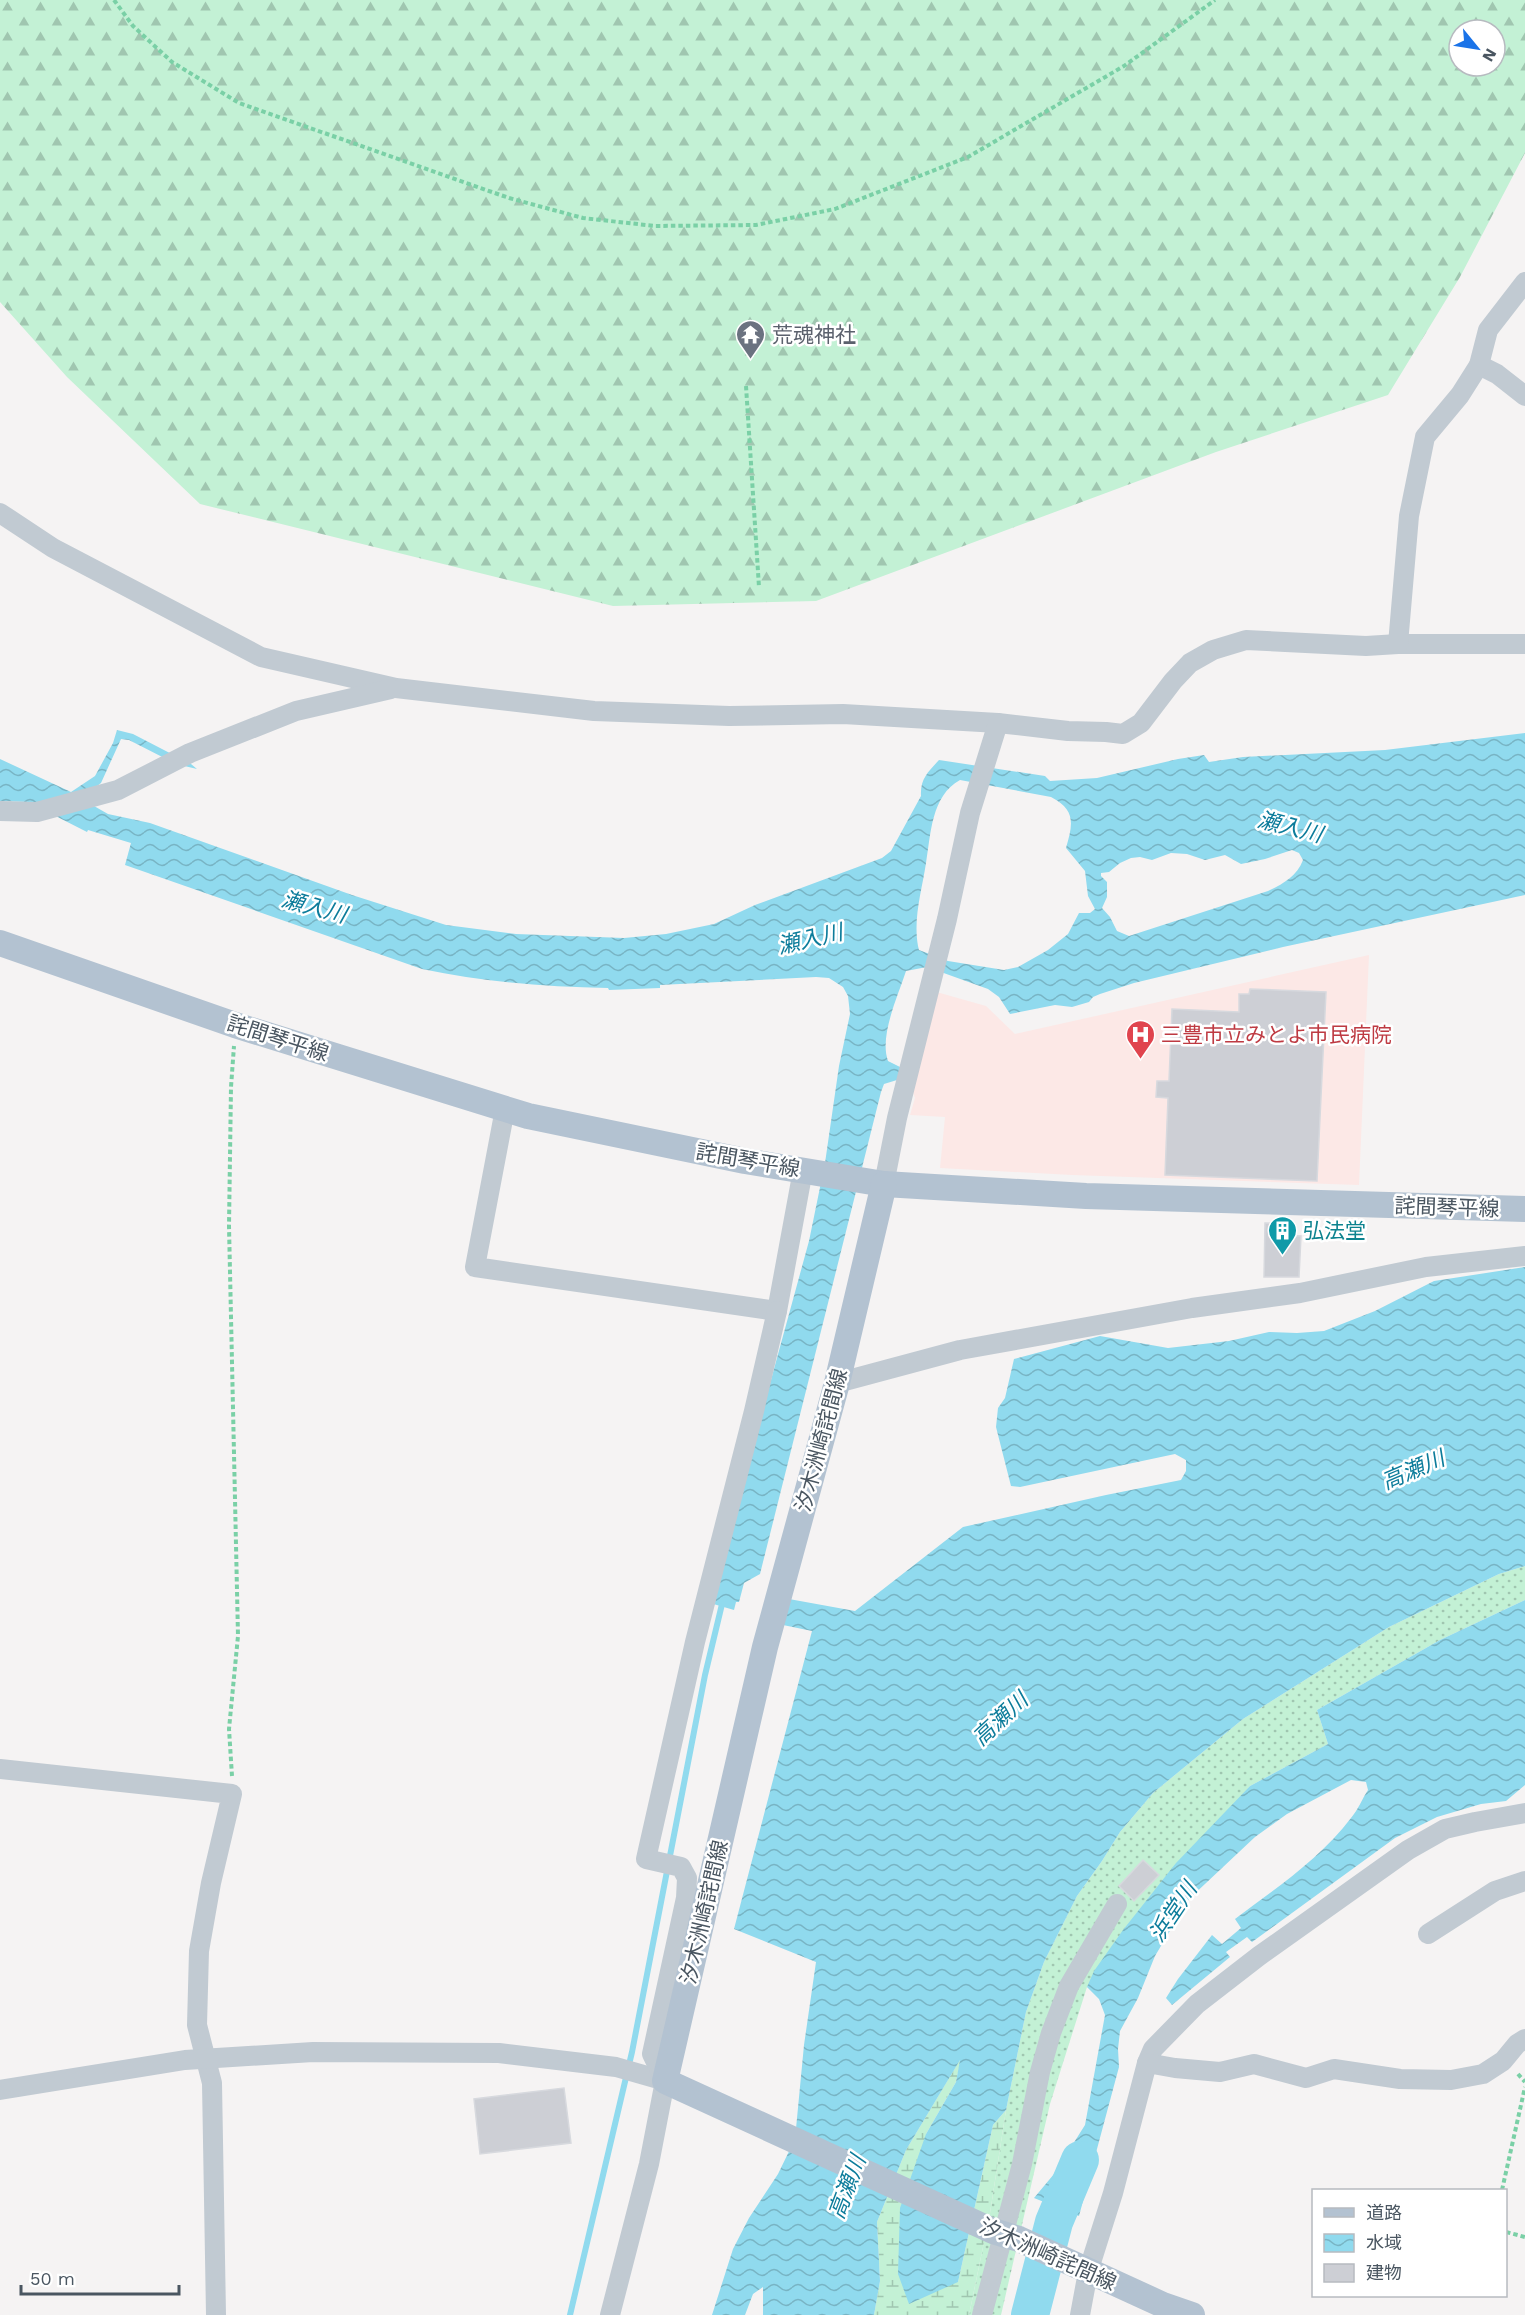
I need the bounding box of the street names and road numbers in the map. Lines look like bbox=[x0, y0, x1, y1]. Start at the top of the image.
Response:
street label: 詫間琴平線 bbox=[224, 1010, 332, 1066]
street label: 詫間琴平線 bbox=[694, 1139, 802, 1181]
street label: 詫間琴平線 bbox=[1394, 1193, 1500, 1221]
street label: 汐木洲崎詫間線 bbox=[790, 1366, 852, 1514]
street label: 汐木洲崎詫間線 bbox=[675, 1838, 733, 1986]
street label: 汐木洲崎詫間線 bbox=[976, 2213, 1120, 2295]

